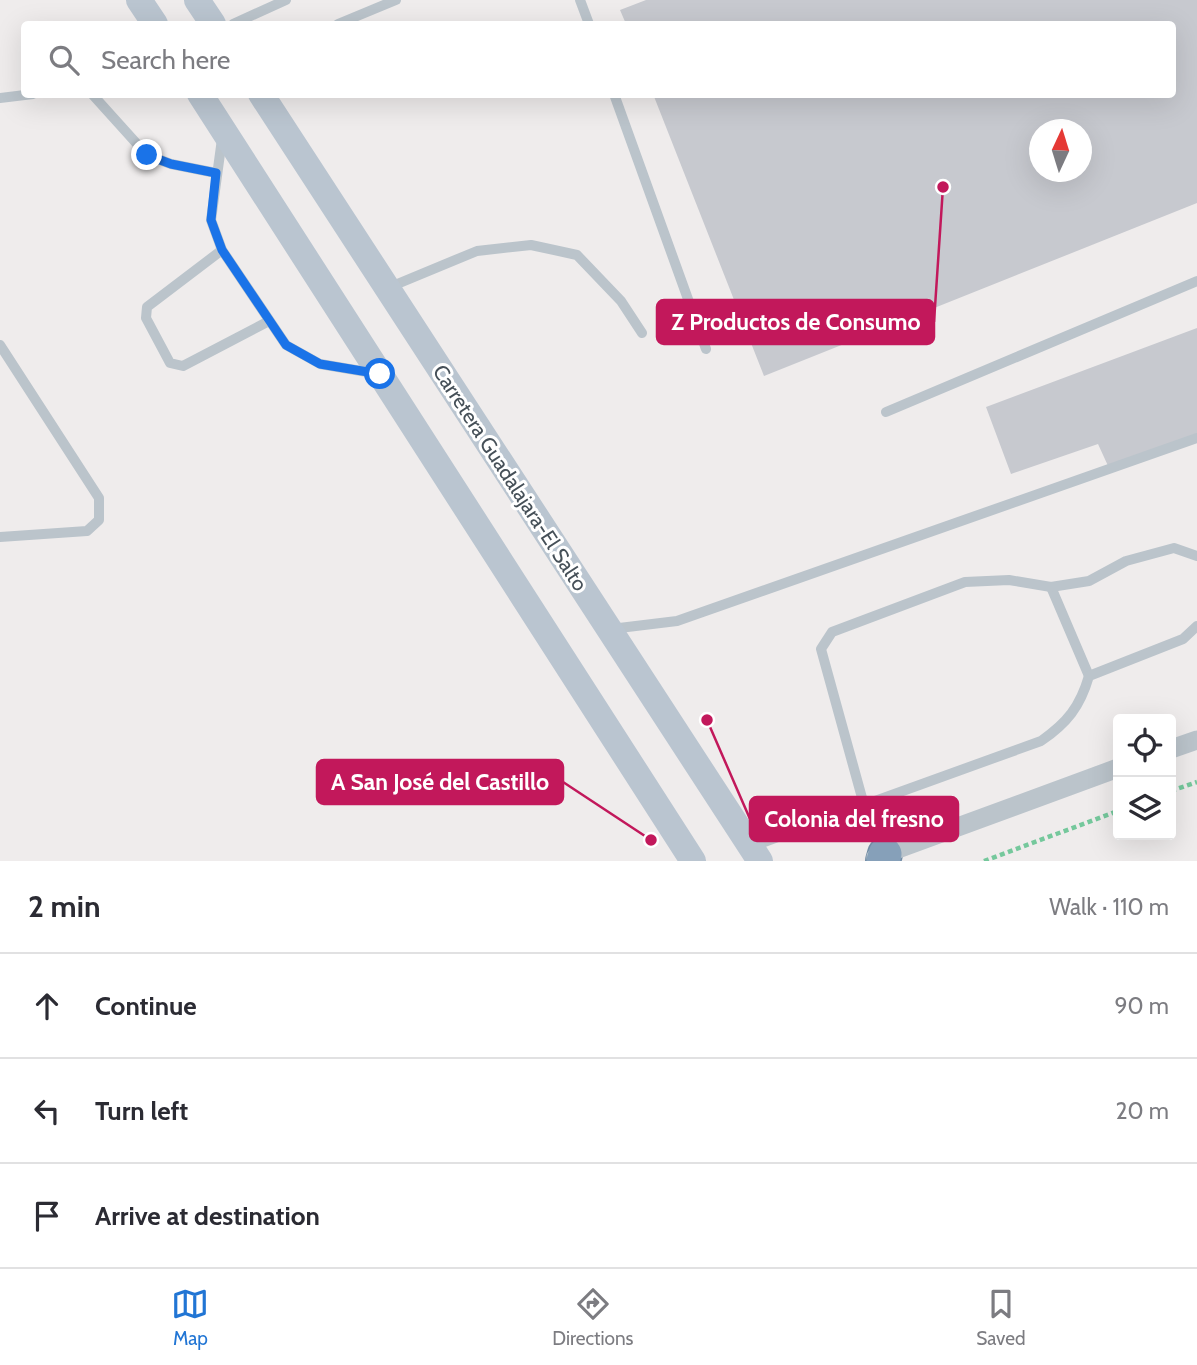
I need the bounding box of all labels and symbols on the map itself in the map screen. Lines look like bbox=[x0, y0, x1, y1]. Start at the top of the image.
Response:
north arrow bbox=[1029, 119, 1092, 182]
route end bbox=[131, 139, 162, 170]
callout: Z Productos de Consumo bbox=[657, 300, 934, 344]
text: Z Productos de Consumo bbox=[671, 308, 921, 336]
route start bbox=[364, 358, 395, 389]
street label: Carretera Guadalajara-El Salto bbox=[427, 360, 593, 596]
callout: A San José del Castillo bbox=[317, 760, 563, 804]
text: A San José del Castillo bbox=[331, 768, 549, 796]
callout: Colonia del fresno bbox=[750, 797, 958, 841]
text: Colonia del fresno bbox=[764, 805, 944, 833]

